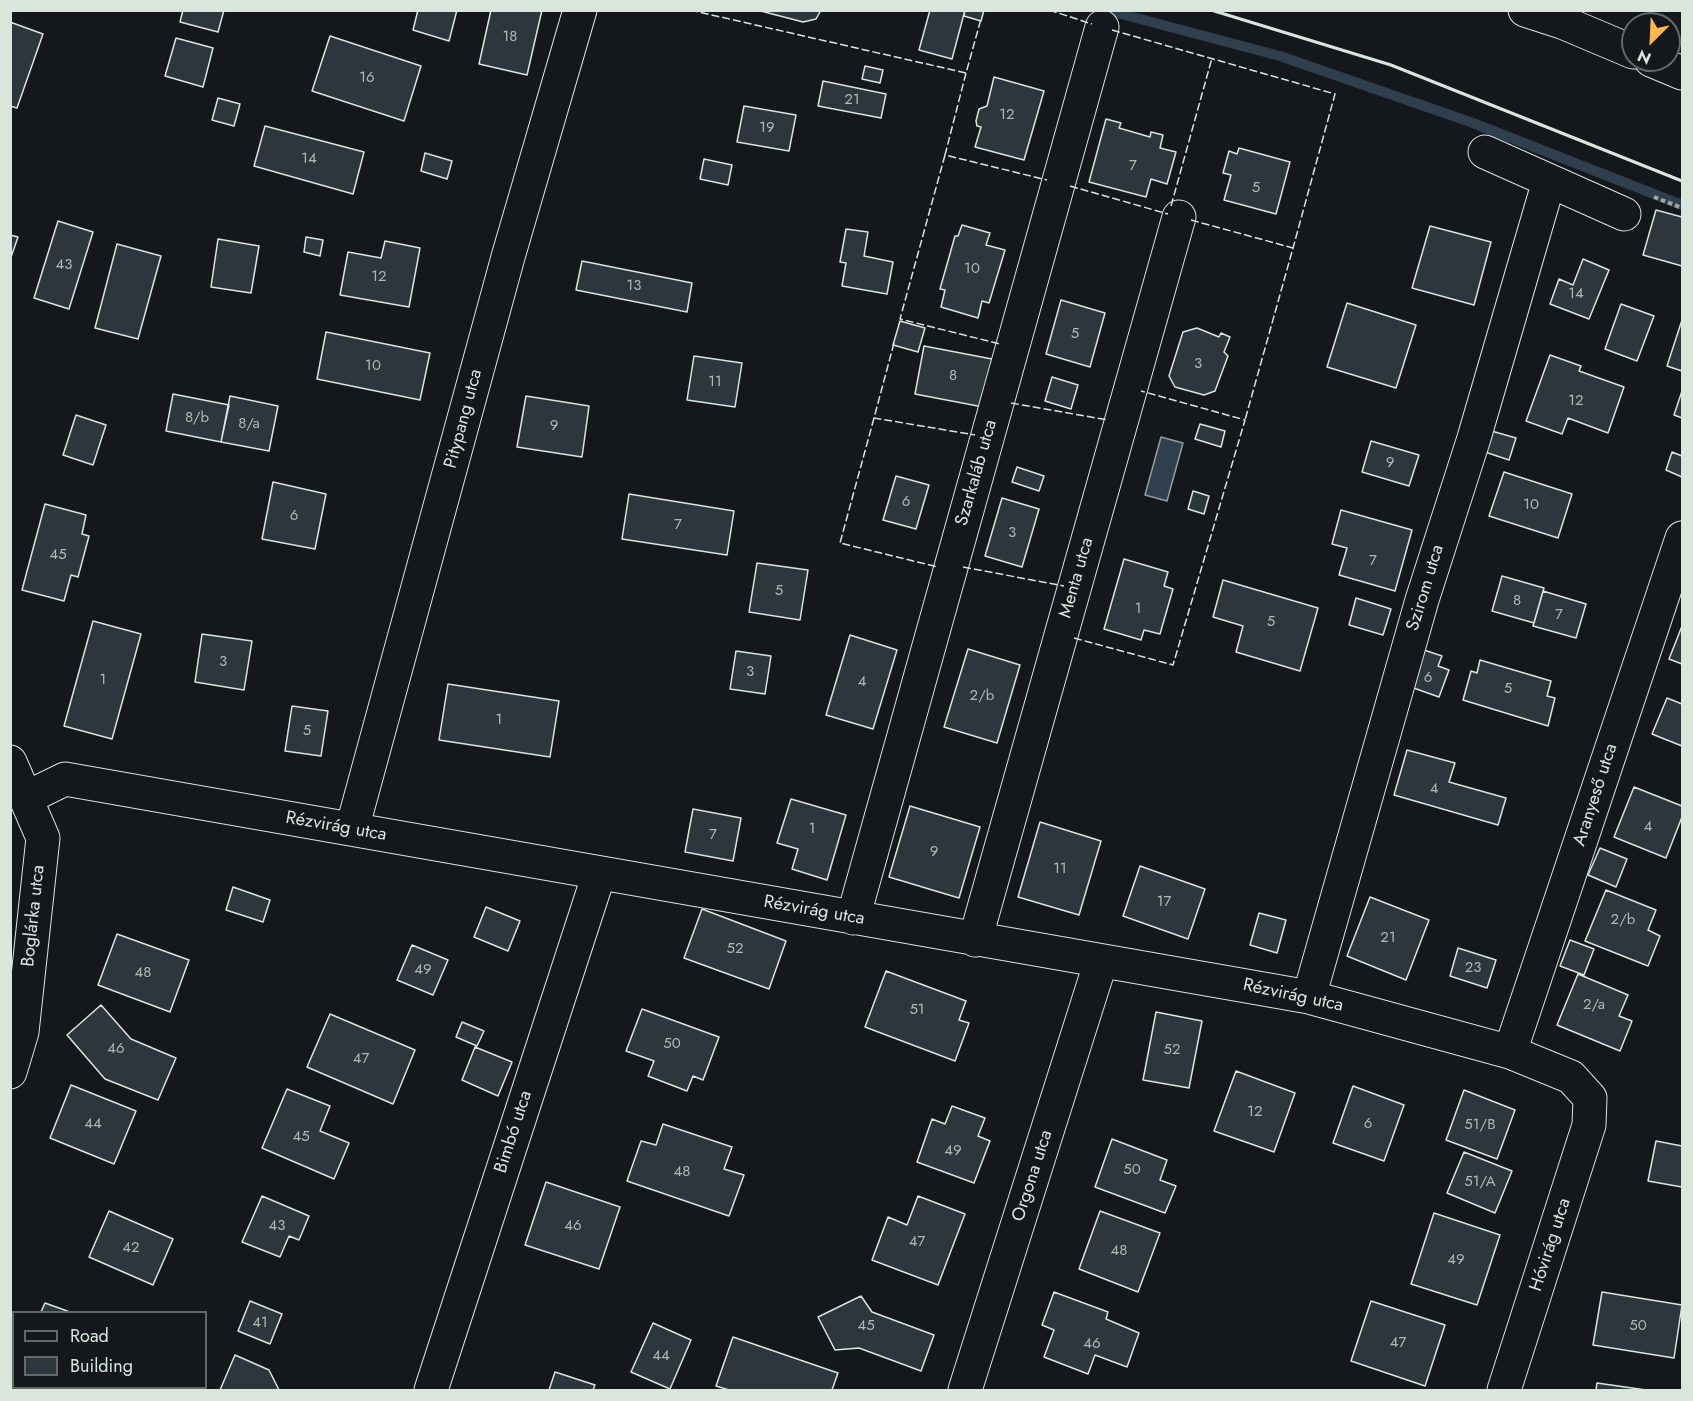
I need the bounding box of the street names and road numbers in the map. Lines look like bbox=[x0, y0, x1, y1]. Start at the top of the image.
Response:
street label: Pitypang utca bbox=[440, 367, 488, 471]
street label: Szarkaláb utca bbox=[952, 418, 1002, 528]
street label: Menta utca bbox=[1055, 535, 1099, 621]
street label: Szirom utca bbox=[1403, 542, 1449, 634]
street label: Aranyeső utca bbox=[1569, 741, 1623, 849]
street label: Rézvirág utca bbox=[284, 807, 388, 847]
street label: Boglárka utca bbox=[18, 864, 50, 968]
street label: Rézvirág utca bbox=[762, 891, 866, 931]
street label: Rézvirág utca bbox=[1241, 975, 1345, 1017]
street label: Bimbó utca bbox=[491, 1088, 537, 1176]
street label: Orgona utca bbox=[1008, 1128, 1058, 1224]
street label: Hóvirág utca bbox=[1526, 1196, 1576, 1294]

